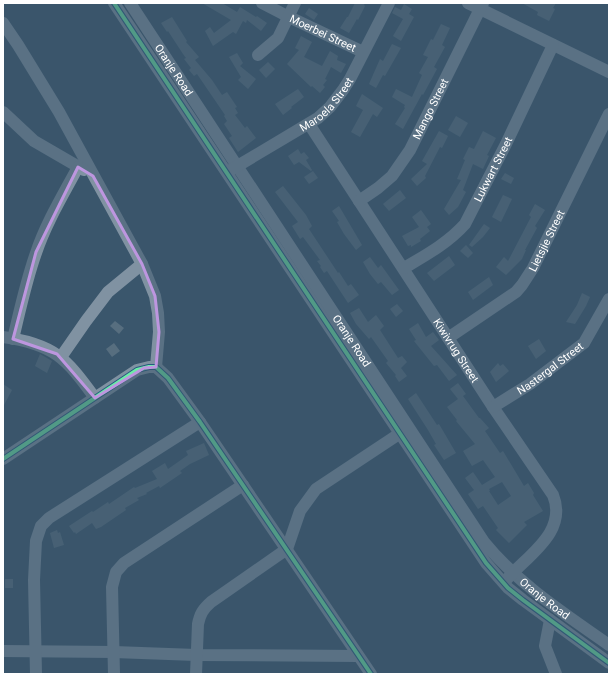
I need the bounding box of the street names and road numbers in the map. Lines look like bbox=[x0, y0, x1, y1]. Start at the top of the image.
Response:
street label: Moerbei Street bbox=[287, 12, 358, 55]
street label: Oranje Road bbox=[152, 42, 195, 99]
street label: Maroela Street bbox=[297, 75, 356, 135]
street label: Mango Street bbox=[410, 76, 452, 142]
street label: Lukwart Street bbox=[472, 135, 516, 204]
street label: Lietsjie Street bbox=[526, 208, 568, 274]
street label: Oranje Road bbox=[330, 312, 373, 369]
street label: Kiwivrug Street bbox=[430, 316, 482, 385]
street label: Nastergal Street bbox=[515, 340, 586, 397]
street label: Oranje Road bbox=[517, 575, 572, 622]

